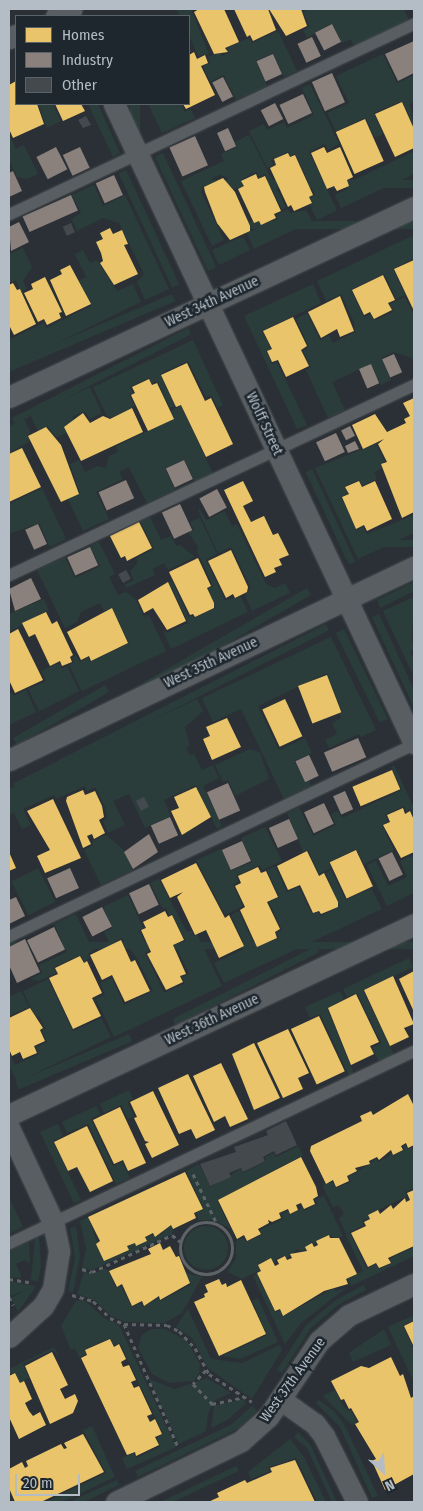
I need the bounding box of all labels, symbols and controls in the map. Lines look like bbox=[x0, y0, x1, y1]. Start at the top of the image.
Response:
legend bbox=[15, 15, 190, 105]
text: Homes bbox=[62, 26, 104, 44]
text: Industry bbox=[62, 51, 113, 69]
text: Other bbox=[62, 76, 97, 94]
street label: West 34th Avenue bbox=[162, 273, 262, 331]
street label: Wolff Street bbox=[242, 390, 286, 458]
street label: West 35th Avenue bbox=[162, 634, 260, 692]
street label: West 36th Avenue bbox=[162, 991, 262, 1049]
street label: West 37th Avenue bbox=[257, 1334, 329, 1426]
north arrow bbox=[358, 1446, 408, 1496]
scale bar bbox=[18, 1464, 82, 1496]
text: 20 m bbox=[23, 1474, 53, 1492]
text: N bbox=[382, 1476, 397, 1495]

